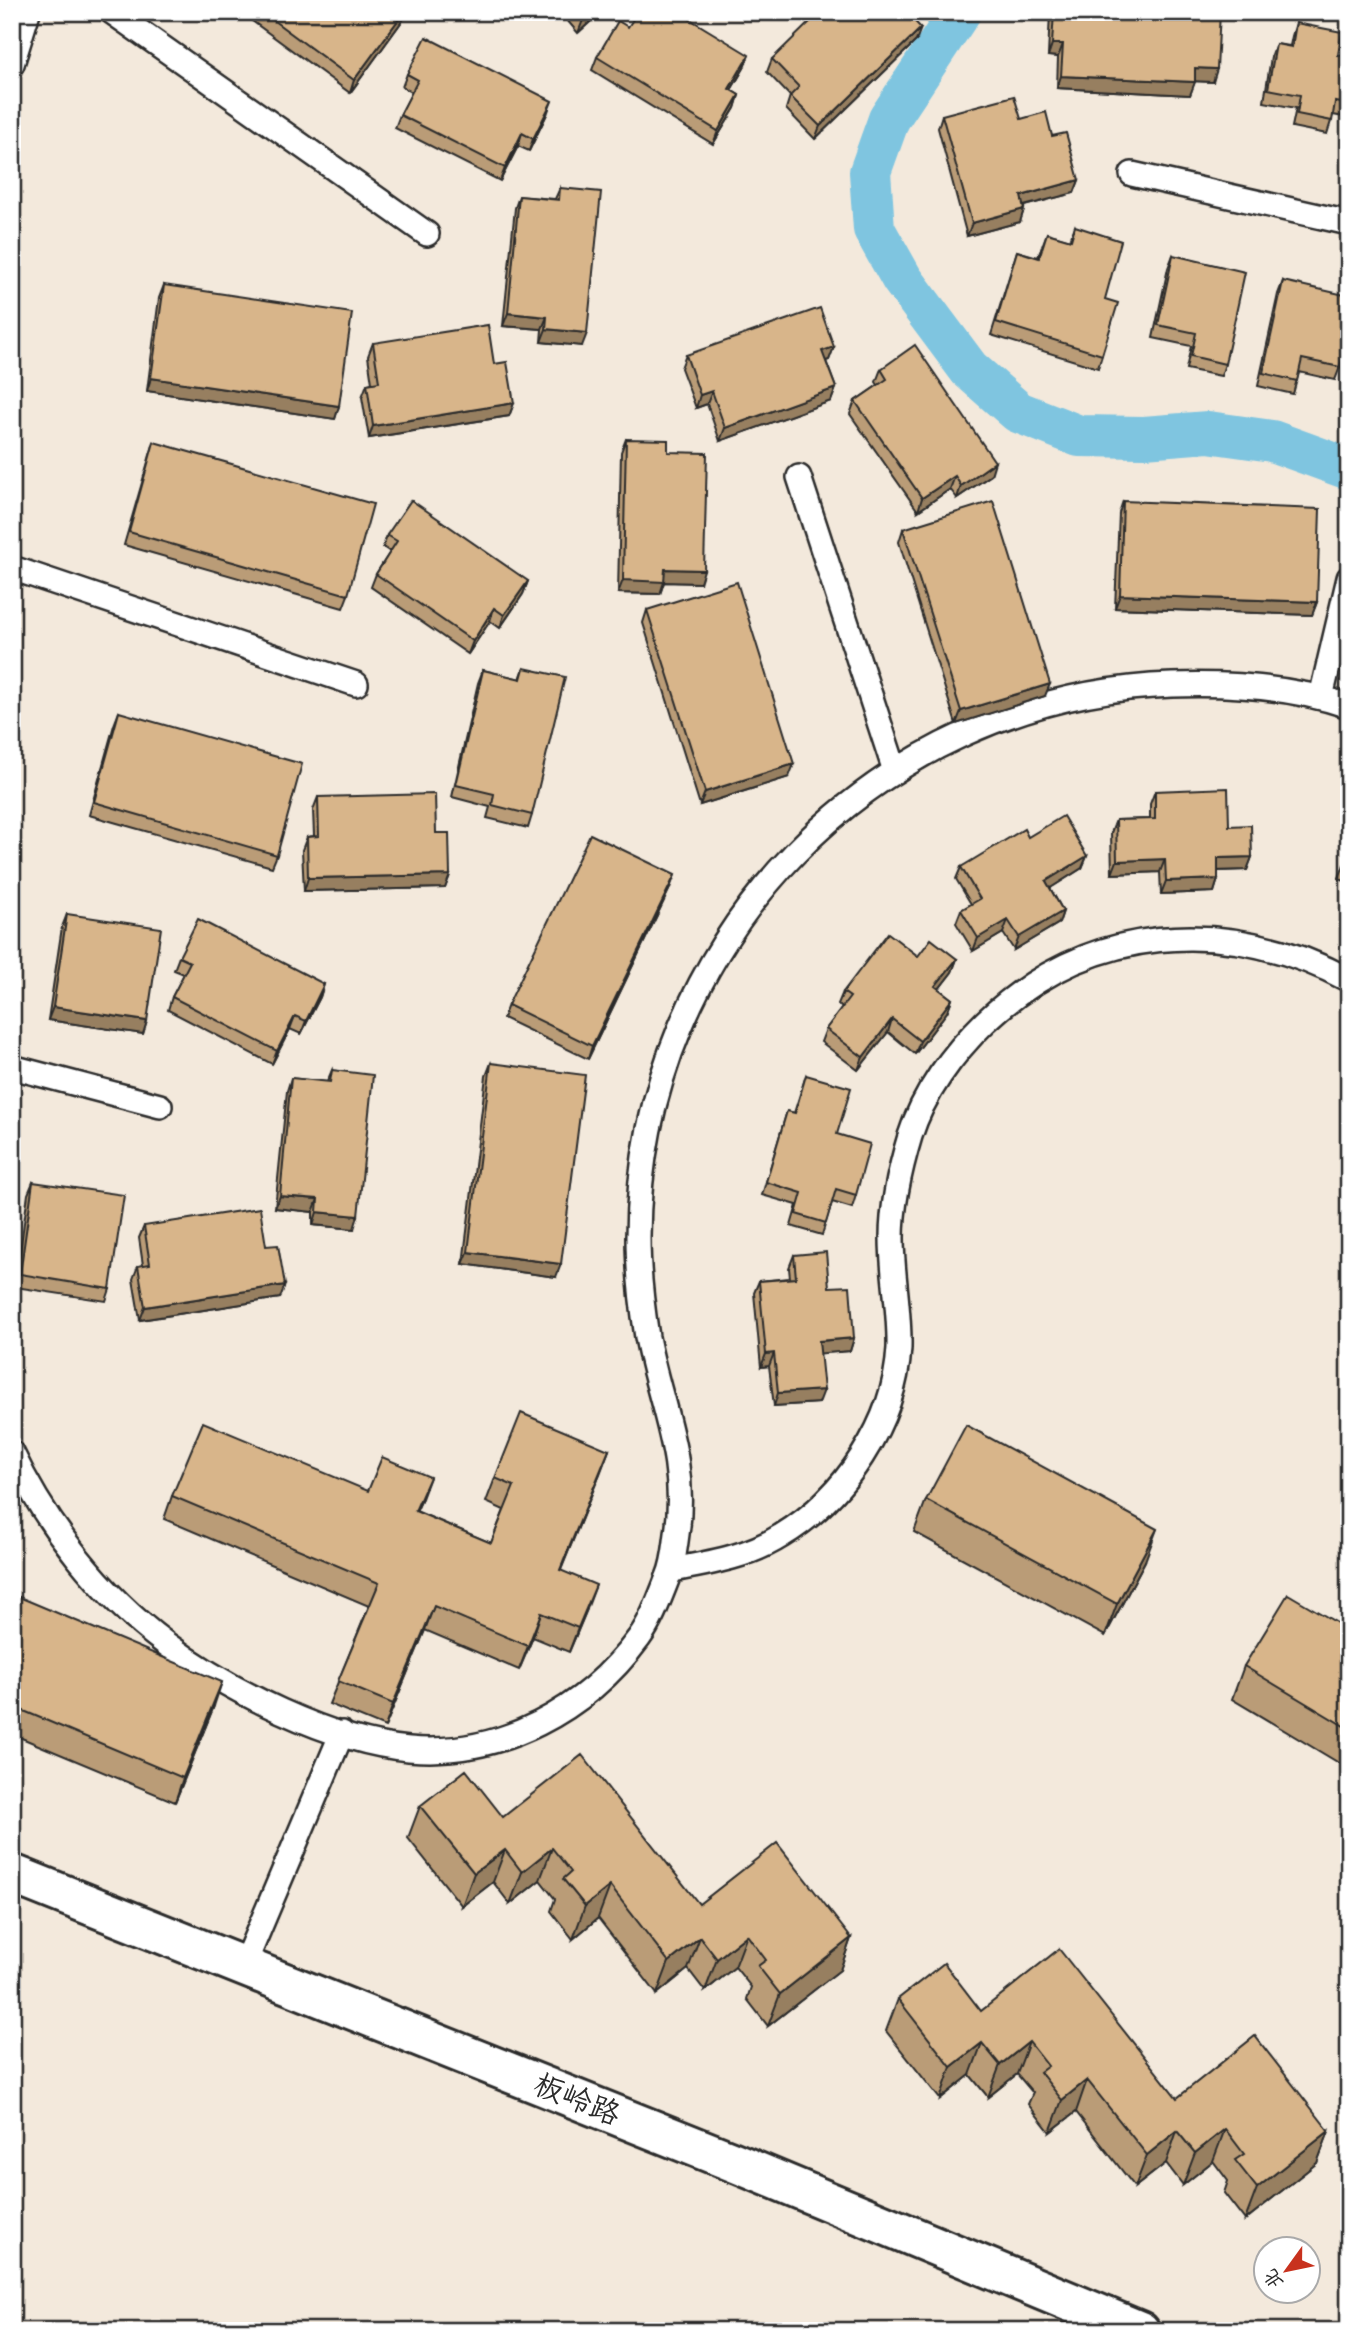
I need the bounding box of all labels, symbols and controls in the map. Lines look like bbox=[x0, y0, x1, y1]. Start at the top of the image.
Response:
street label: 板岭路 bbox=[528, 2065, 626, 2133]
north arrow bbox=[1252, 2234, 1322, 2304]
text: 北 bbox=[1258, 2264, 1289, 2293]

